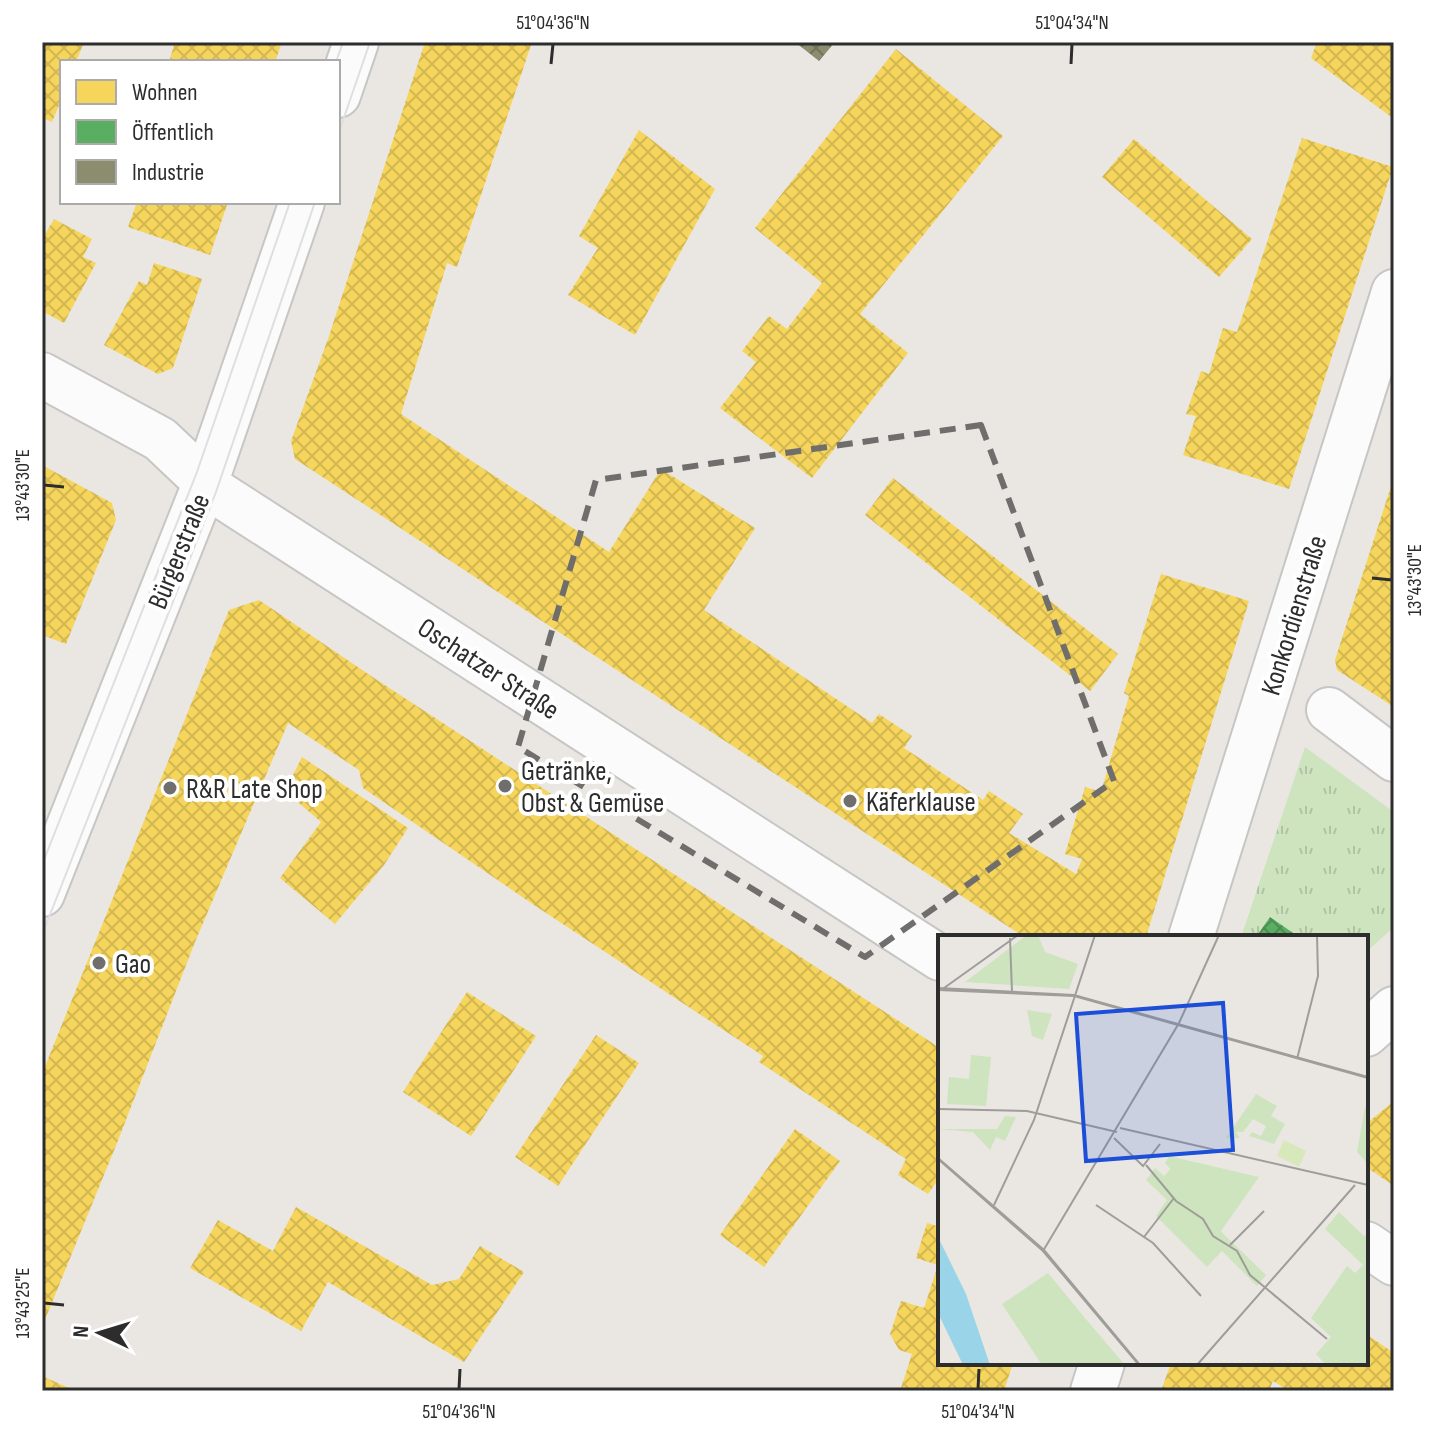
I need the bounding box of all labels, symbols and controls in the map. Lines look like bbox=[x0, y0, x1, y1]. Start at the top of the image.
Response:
text: 51°04'36"N bbox=[516, 11, 590, 35]
text: 51°04'34"N bbox=[1035, 11, 1109, 35]
legend bbox=[60, 60, 340, 204]
text: Wohnen bbox=[132, 78, 198, 107]
text: Öffentlich bbox=[132, 118, 214, 147]
text: Industrie bbox=[132, 158, 204, 187]
text: 13°43'30"E bbox=[11, 449, 35, 521]
street label: Bürgerstraße bbox=[141, 489, 217, 614]
street label: Konkordienstraße bbox=[1254, 532, 1334, 699]
text: 13°43'30"E bbox=[1403, 544, 1427, 616]
street label: Oschatzer Straße bbox=[411, 611, 565, 727]
place label: Getränke, Obst & Gemüse bbox=[521, 755, 664, 820]
place label: R&R Late Shop bbox=[186, 773, 323, 806]
marker: Getränke, Obst & Gemüse bbox=[496, 777, 514, 795]
marker: R&R Late Shop bbox=[161, 779, 179, 797]
place label: Käferklause bbox=[866, 786, 976, 819]
marker: Käferklause bbox=[841, 792, 859, 810]
inset map bbox=[938, 935, 1368, 1365]
place label: Gao bbox=[115, 948, 151, 981]
marker: Gao bbox=[90, 954, 108, 972]
text: 13°43'25"E bbox=[11, 1267, 35, 1339]
north arrow bbox=[60, 1293, 140, 1373]
text: N bbox=[68, 1325, 95, 1339]
text: 51°04'36"N bbox=[422, 1400, 496, 1424]
text: 51°04'34"N bbox=[941, 1400, 1015, 1424]

